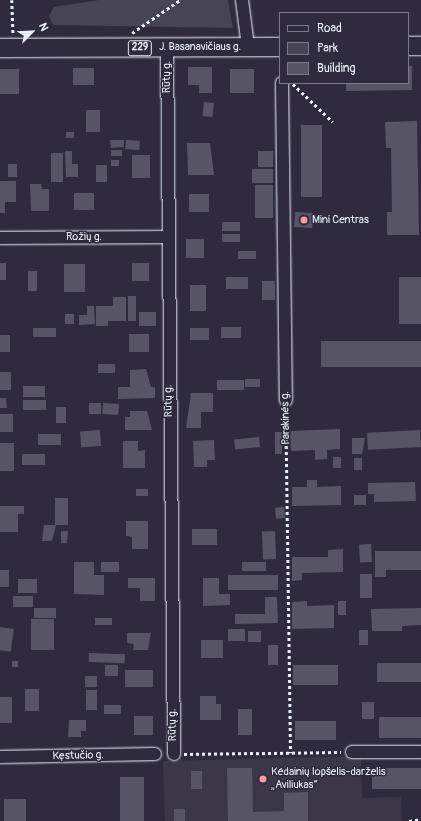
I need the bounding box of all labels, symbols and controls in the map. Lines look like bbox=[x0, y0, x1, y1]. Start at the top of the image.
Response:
north arrow bbox=[12, 12, 52, 52]
legend bbox=[279, 12, 409, 84]
text: N bbox=[36, 21, 51, 33]
text: Road bbox=[317, 21, 342, 36]
road number: 229 bbox=[127, 40, 153, 56]
street label: J. Basanavičiaus g. bbox=[159, 40, 241, 54]
text: Park bbox=[317, 41, 338, 56]
street label: Rūtų g. bbox=[160, 61, 174, 93]
text: Building bbox=[317, 61, 356, 76]
place label: Mini Centras bbox=[312, 213, 369, 227]
marker: Mini Centras bbox=[299, 215, 309, 225]
street label: Rožių g. bbox=[66, 230, 102, 244]
street label: Rūtų g. bbox=[162, 385, 176, 417]
street label: Parakinės g. bbox=[279, 391, 293, 445]
street label: Rūtų g. bbox=[166, 709, 180, 741]
street label: Kęstučio g. bbox=[52, 749, 104, 763]
place label: Kėdainių lopšelis-darželis „Aviliukas“ bbox=[271, 766, 386, 792]
marker: Kėdainių lopšelis-darželis „Aviliukas“ bbox=[258, 774, 268, 784]

